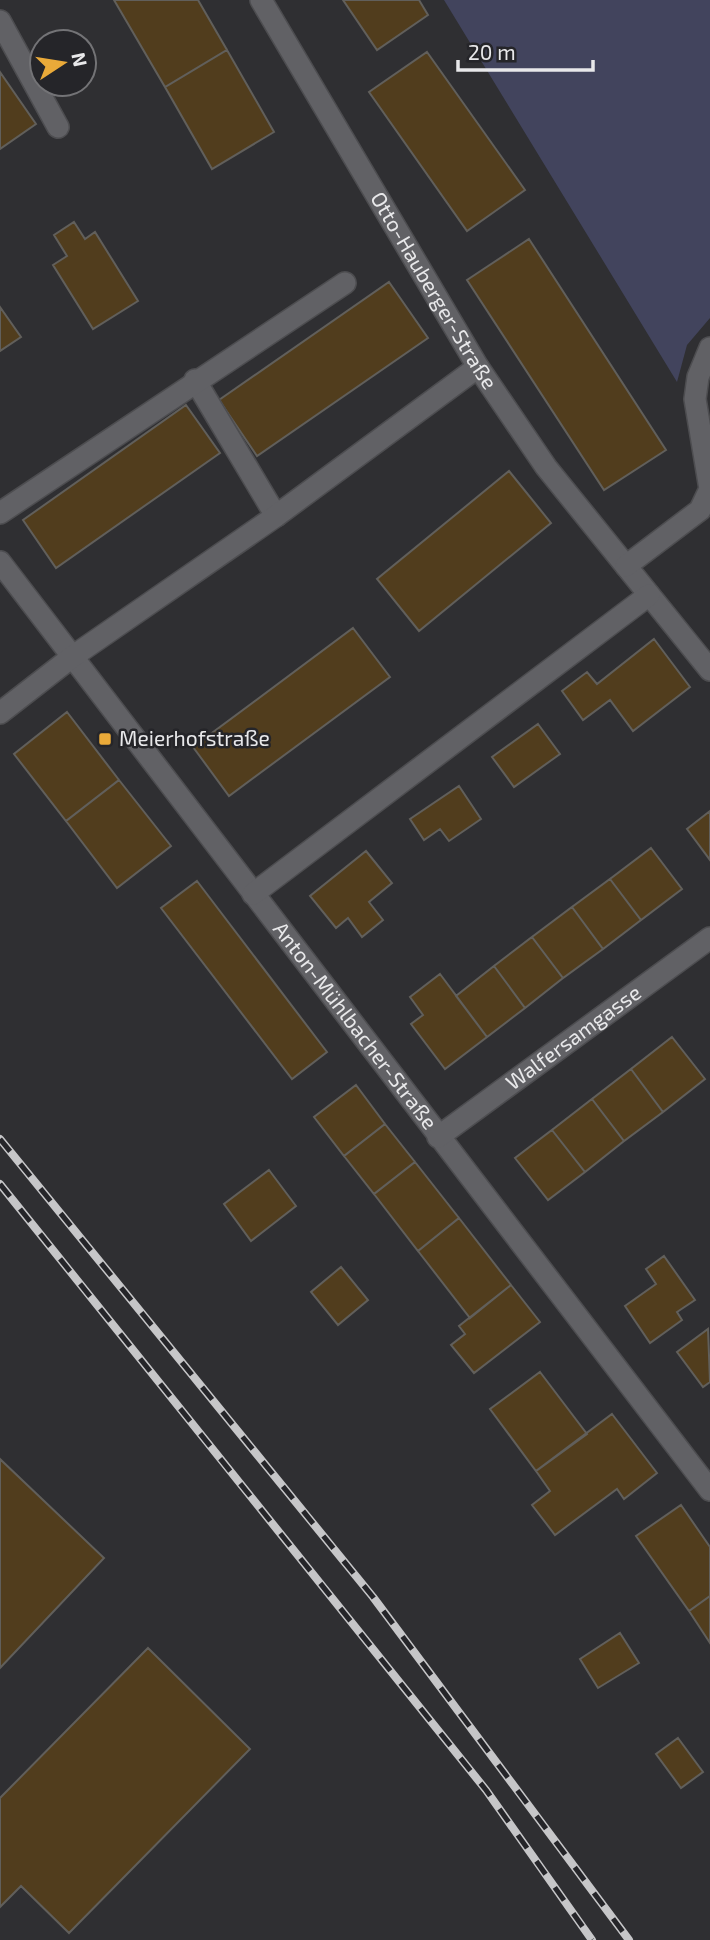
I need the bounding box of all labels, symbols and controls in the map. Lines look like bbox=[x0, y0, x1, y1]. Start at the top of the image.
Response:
north arrow bbox=[28, 28, 98, 98]
scale bar bbox=[458, 28, 593, 72]
text: 20 m bbox=[468, 39, 516, 64]
text: N bbox=[67, 50, 93, 68]
street label: Otto-Hauberger-Straße bbox=[366, 187, 503, 393]
place label: Meierhofstraße bbox=[119, 725, 270, 750]
marker: Meierhofstraße bbox=[97, 731, 113, 747]
street label: Anton-Mühlbacher-Straße bbox=[269, 916, 443, 1134]
street label: Walfersamgasse bbox=[500, 979, 645, 1094]

